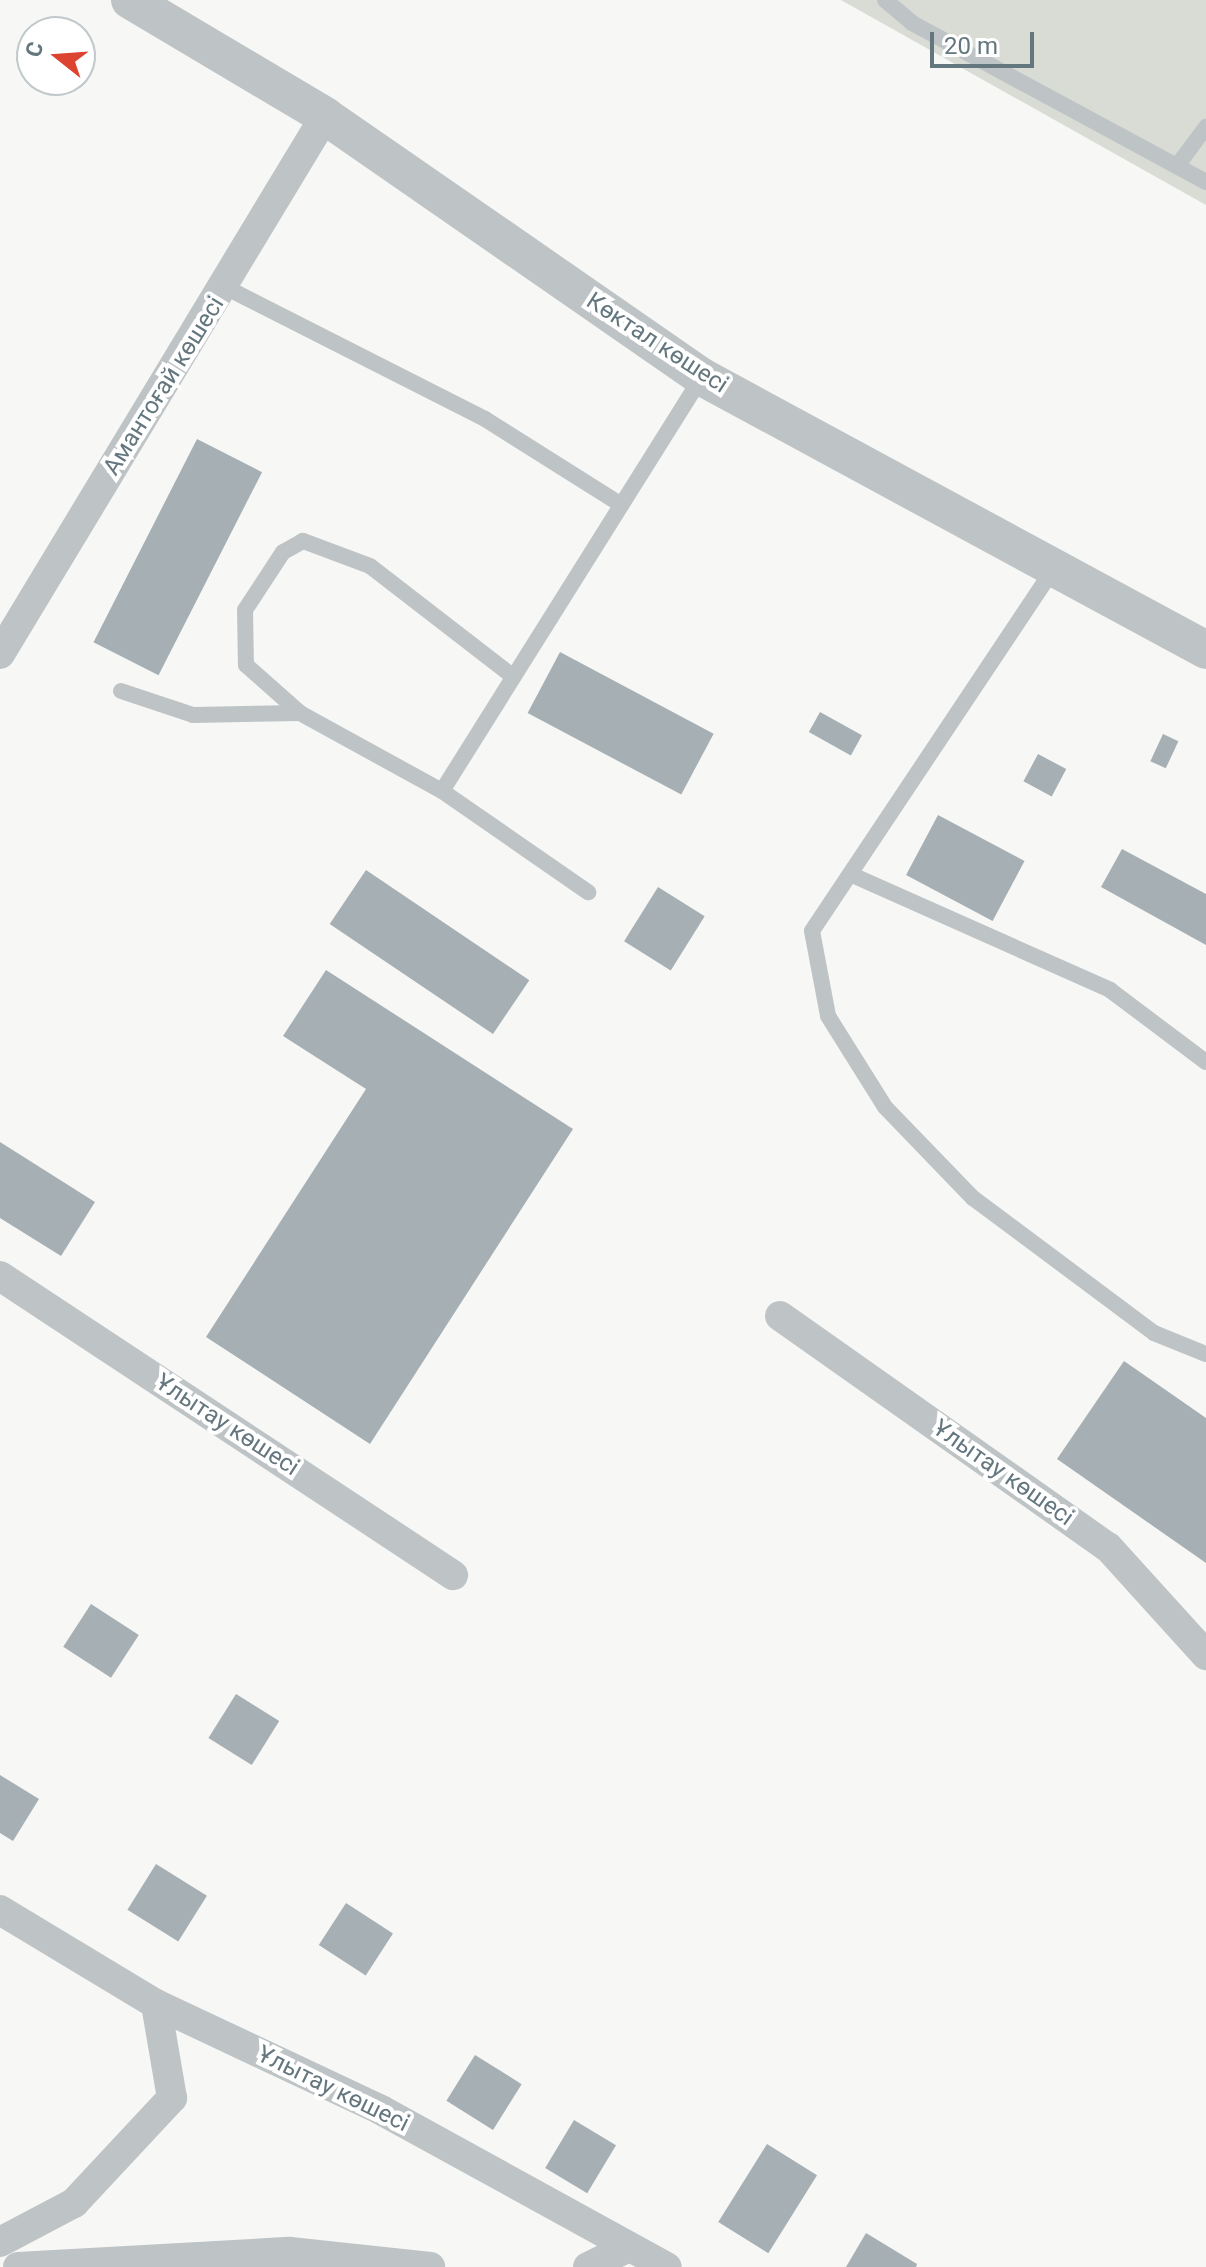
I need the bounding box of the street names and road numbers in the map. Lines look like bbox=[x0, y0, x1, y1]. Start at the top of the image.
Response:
street label: Көктал көшесі bbox=[581, 287, 733, 399]
street label: Амантоғай көшесі bbox=[97, 291, 231, 481]
street label: Ұлытау көшесі bbox=[150, 1368, 304, 1482]
street label: Ұлытау көшесі bbox=[927, 1414, 1079, 1532]
street label: Ұлытау көшесі bbox=[252, 2040, 414, 2138]

